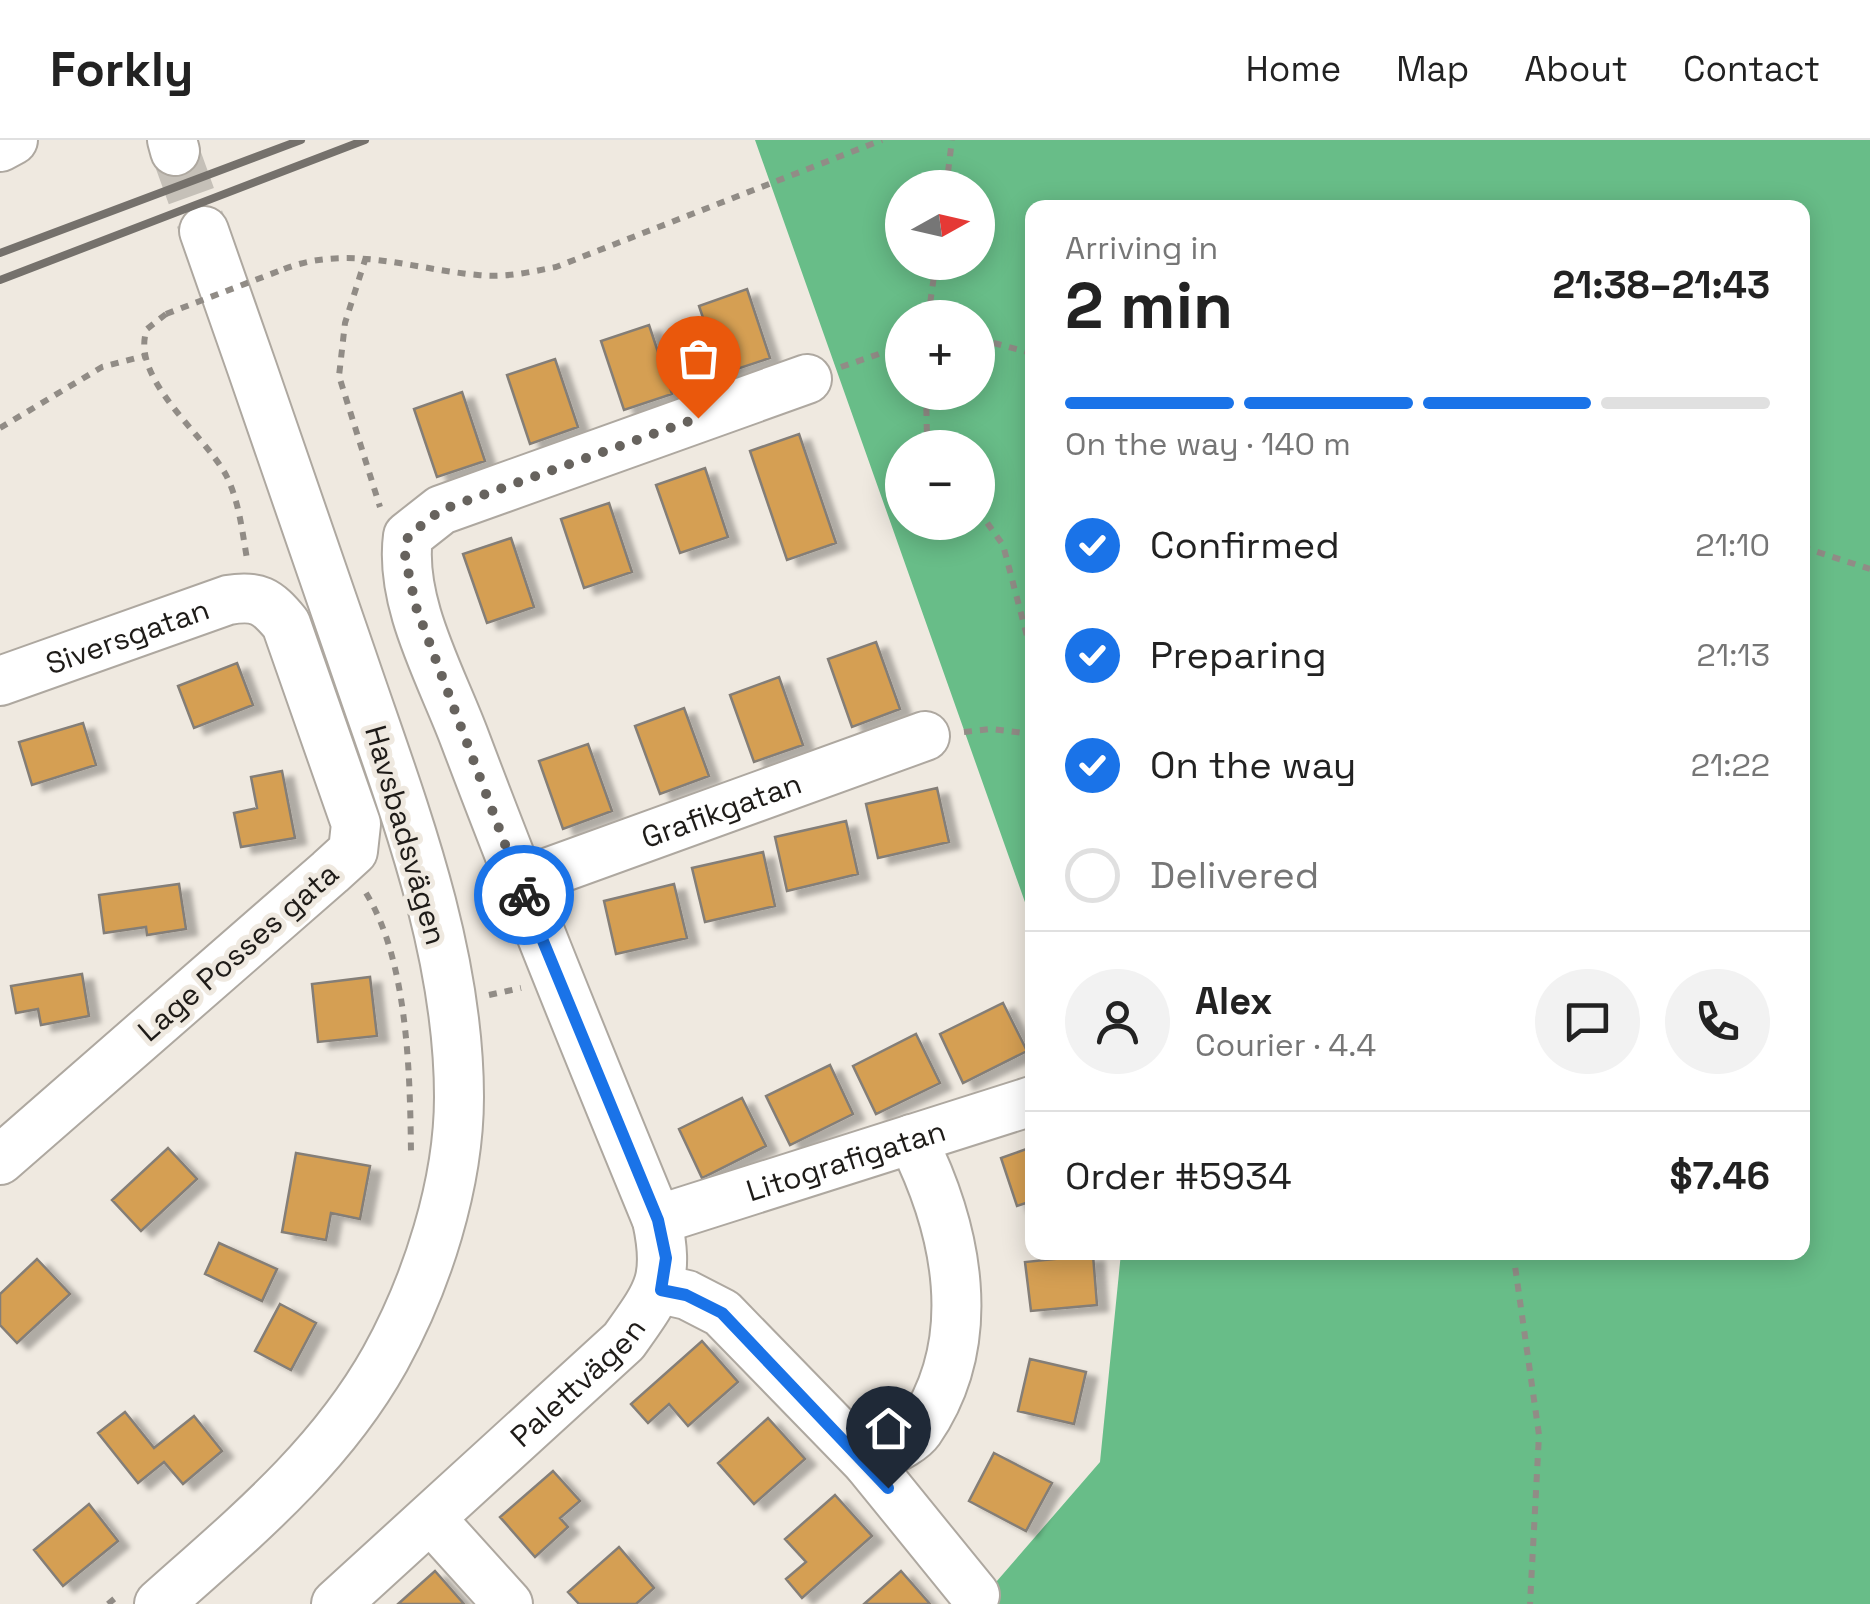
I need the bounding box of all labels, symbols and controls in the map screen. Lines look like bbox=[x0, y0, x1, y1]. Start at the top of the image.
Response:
text: Forkly bbox=[50, 39, 193, 100]
text: Home bbox=[1246, 47, 1341, 91]
text: Map bbox=[1396, 47, 1469, 91]
text: About bbox=[1524, 47, 1628, 91]
text: Contact bbox=[1683, 47, 1820, 91]
north arrow bbox=[885, 170, 995, 280]
map controls bbox=[885, 170, 995, 540]
text: Arriving in bbox=[1065, 228, 1218, 268]
text: 21:38–21:43 bbox=[1552, 261, 1770, 309]
text: 2 min bbox=[1065, 264, 1233, 347]
button: + bbox=[885, 300, 995, 410]
pin bbox=[656, 316, 741, 419]
icon: bag bbox=[671, 331, 726, 386]
text: On the way · 140 m bbox=[1065, 424, 1351, 464]
button: − bbox=[885, 430, 995, 540]
icon: check bbox=[1065, 518, 1120, 573]
text: Confirmed bbox=[1150, 521, 1340, 569]
text: 21:10 bbox=[1695, 525, 1770, 565]
street label: Siversgatan bbox=[40, 589, 214, 683]
icon: check bbox=[1065, 628, 1120, 683]
text: Preparing bbox=[1150, 631, 1327, 679]
text: 21:13 bbox=[1697, 635, 1770, 675]
street label: Havsbadsvägen bbox=[356, 721, 456, 949]
icon: check bbox=[1065, 738, 1120, 793]
text: On the way bbox=[1150, 741, 1356, 789]
text: 21:22 bbox=[1691, 745, 1770, 785]
street label: Grafikgatan bbox=[636, 763, 806, 857]
courier bbox=[474, 845, 574, 945]
text: Delivered bbox=[1150, 851, 1319, 899]
street label: Lage Posses gata bbox=[130, 854, 346, 1050]
icon: bike bbox=[497, 868, 552, 923]
button: person bbox=[1065, 969, 1170, 1074]
button: chat bbox=[1535, 969, 1640, 1074]
button: phone bbox=[1665, 969, 1770, 1074]
text: Alex bbox=[1195, 977, 1272, 1025]
text: Courier · 4.4 bbox=[1195, 1025, 1376, 1065]
street label: Litografigatan bbox=[741, 1110, 950, 1210]
text: Order #5934 bbox=[1065, 1152, 1292, 1200]
text: $7.46 bbox=[1670, 1152, 1770, 1200]
street label: Palettvägen bbox=[502, 1310, 654, 1455]
pin bbox=[846, 1386, 931, 1489]
icon: home bbox=[861, 1401, 916, 1456]

